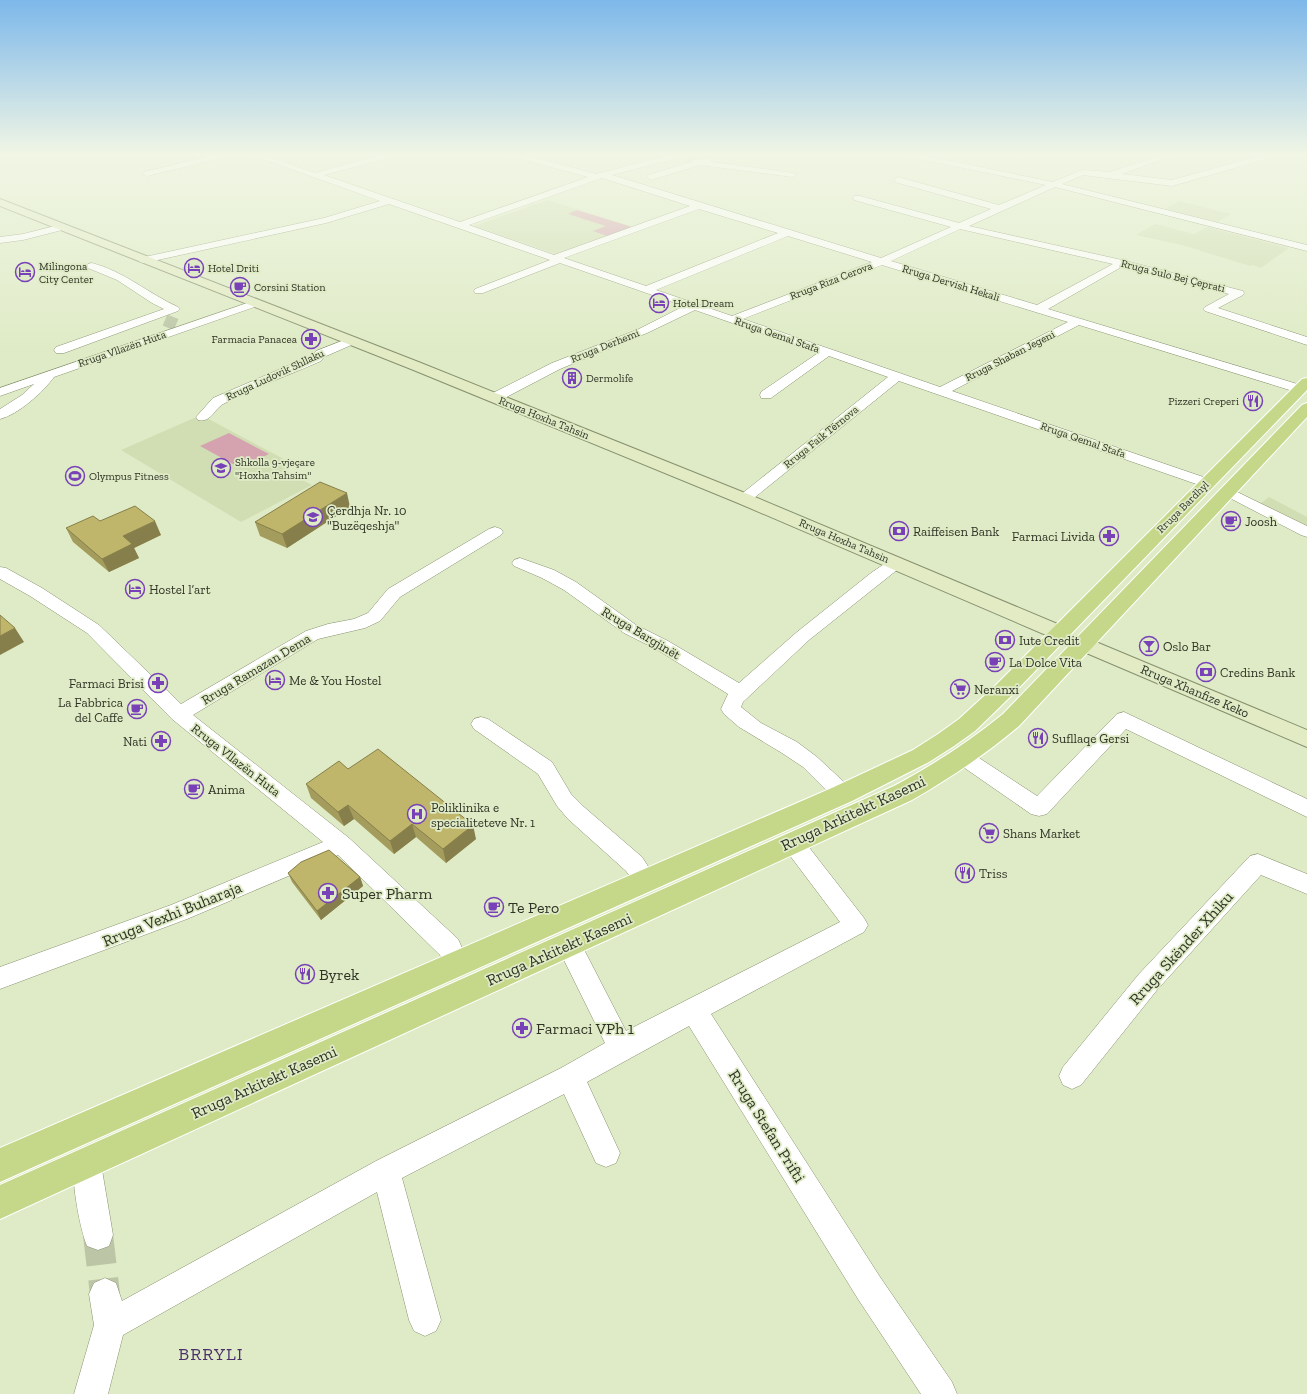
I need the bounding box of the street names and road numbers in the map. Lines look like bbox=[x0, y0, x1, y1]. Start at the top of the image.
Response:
street label: Rruga Sulo Bej Çeprati bbox=[1120, 257, 1226, 295]
street label: Rruga Riza Cerova bbox=[788, 259, 875, 303]
street label: Rruga Dervish Hekali bbox=[901, 262, 1001, 304]
street label: Rruga Qemal Stafa bbox=[733, 314, 822, 356]
street label: Rruga Derhemi bbox=[569, 326, 641, 366]
street label: Rruga Vllazën Huta bbox=[76, 328, 168, 370]
street label: Rruga Shaban Jegeni bbox=[963, 328, 1057, 384]
street label: Rruga Ludovik Shllaku bbox=[224, 347, 326, 403]
street label: Rruga Hoxha Tahsin bbox=[497, 394, 592, 442]
street label: Rruga Faik Tërnova bbox=[781, 402, 862, 471]
street label: Rruga Qemal Stafa bbox=[1039, 419, 1128, 461]
street label: Rruga Bardhyl bbox=[1154, 478, 1212, 536]
street label: Rruga Hoxha Tahsin bbox=[797, 516, 892, 566]
street label: Rruga Bargjinët bbox=[598, 604, 683, 663]
street label: Rruga Ramazan Dema bbox=[199, 630, 314, 707]
street label: Rruga Xhanfize Keko bbox=[1139, 661, 1252, 721]
street label: Rruga Vllazën Huta bbox=[189, 721, 284, 800]
street label: Rruga Arkitekt Kasemi bbox=[778, 771, 929, 855]
street label: Rruga Vexhi Buharaja bbox=[100, 877, 245, 951]
street label: Rruga Skënder Xhiku bbox=[1125, 887, 1237, 1009]
street label: Rruga Arkitekt Kasemi bbox=[483, 908, 635, 990]
street label: Rruga Arkitekt Kasemi bbox=[188, 1041, 340, 1123]
street label: Rruga Stefan Prifti bbox=[725, 1066, 810, 1186]

